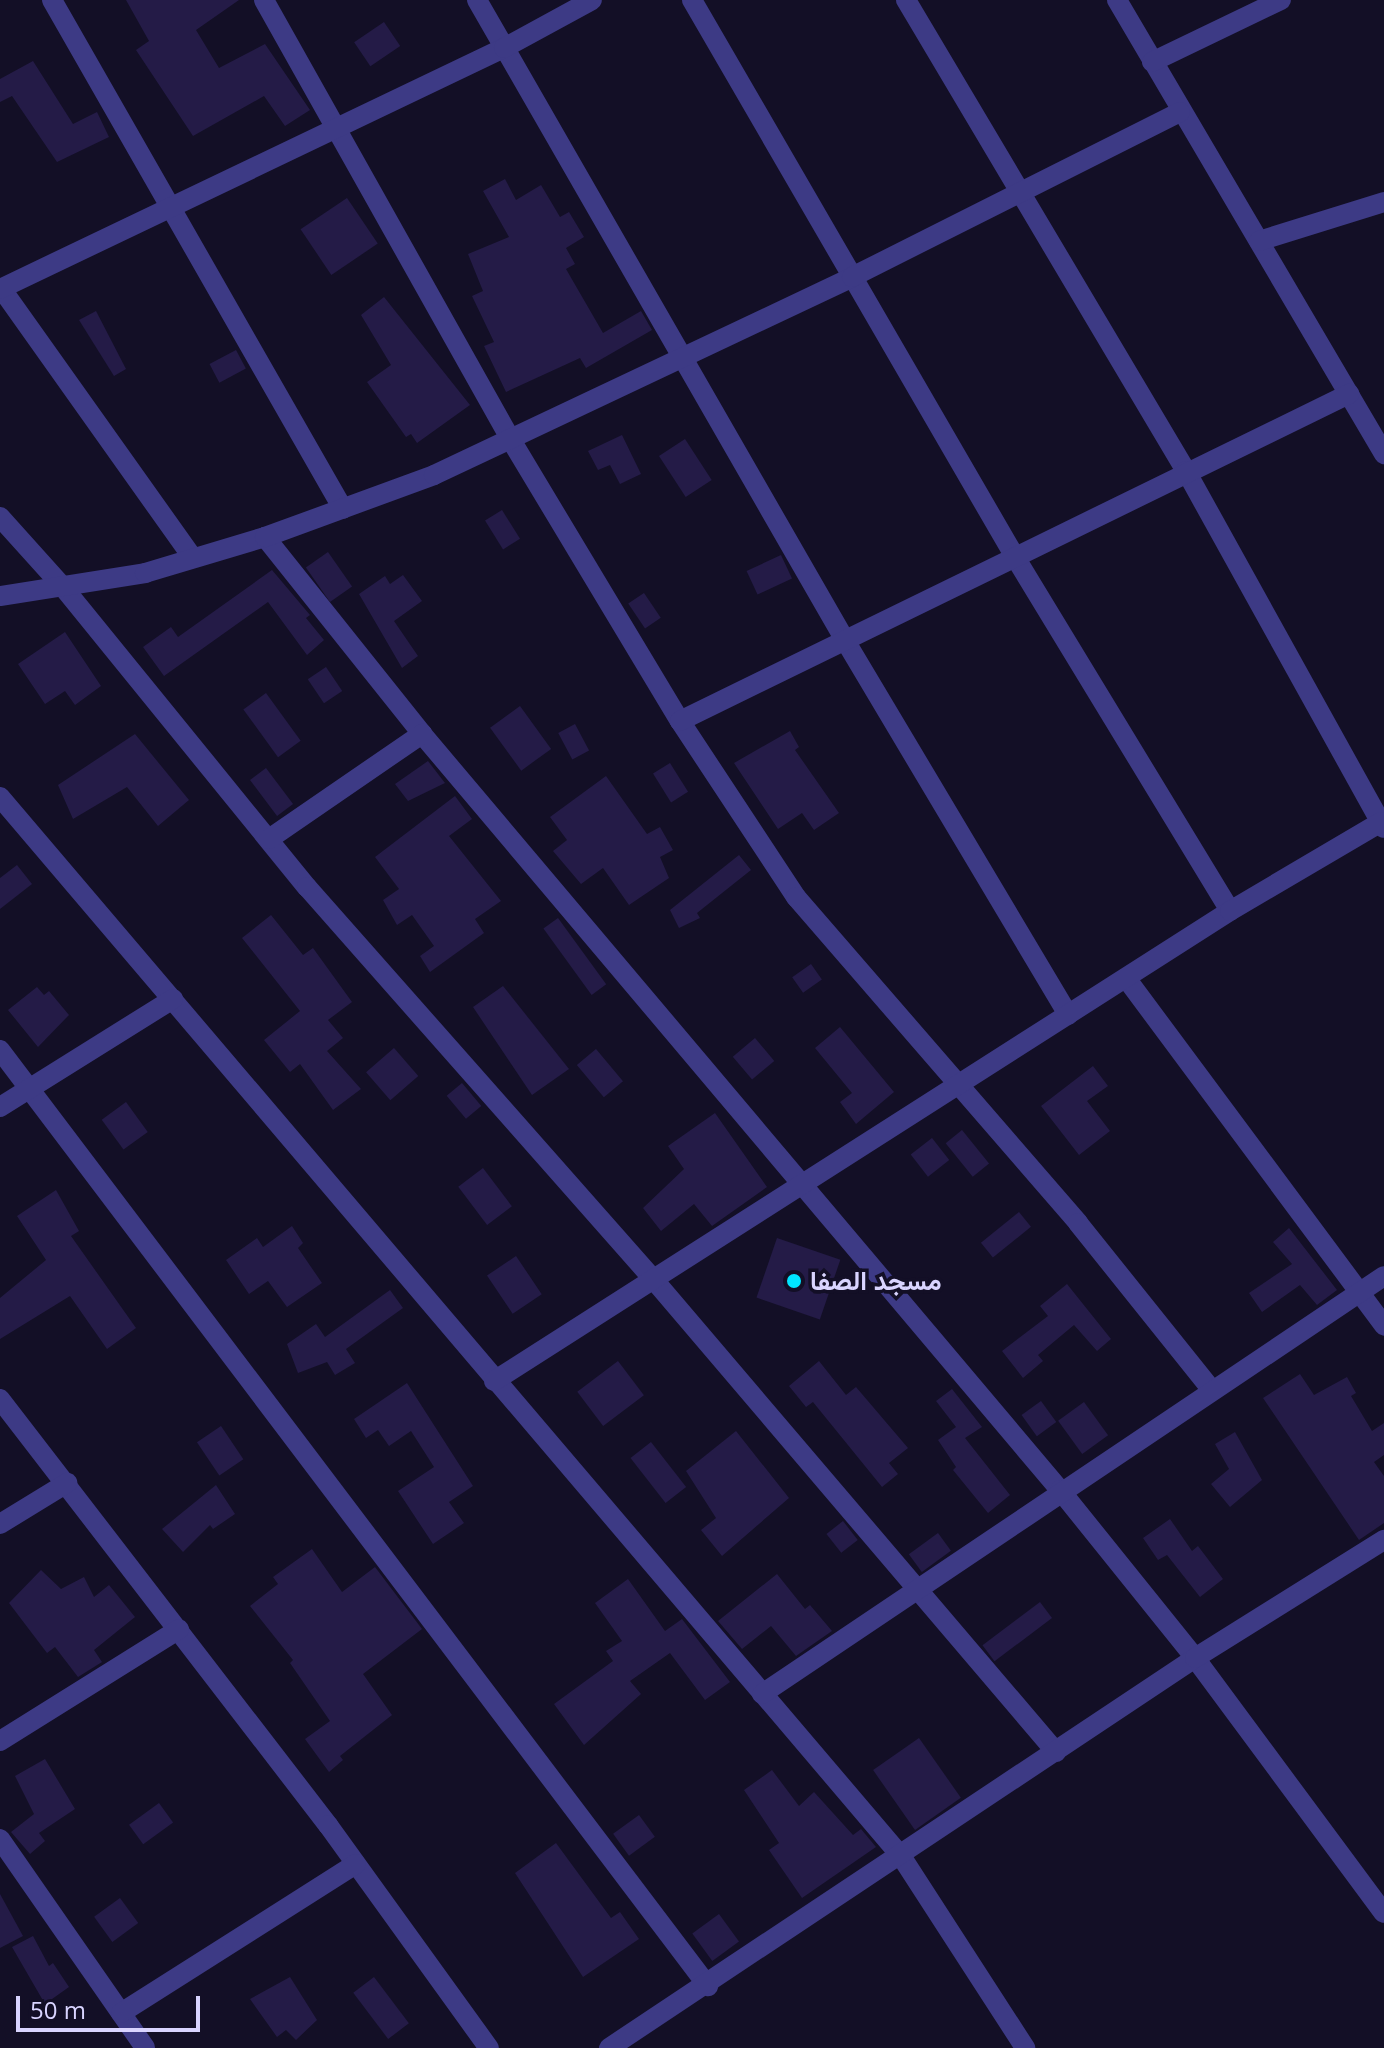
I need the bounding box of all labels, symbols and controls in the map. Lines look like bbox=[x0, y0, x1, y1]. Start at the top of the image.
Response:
place label: مسجد الصفا bbox=[810, 1265, 942, 1297]
marker: مسجد الصفا bbox=[785, 1272, 803, 1290]
scale bar bbox=[20, 1980, 204, 2030]
text: 50 m bbox=[30, 1993, 86, 2026]

